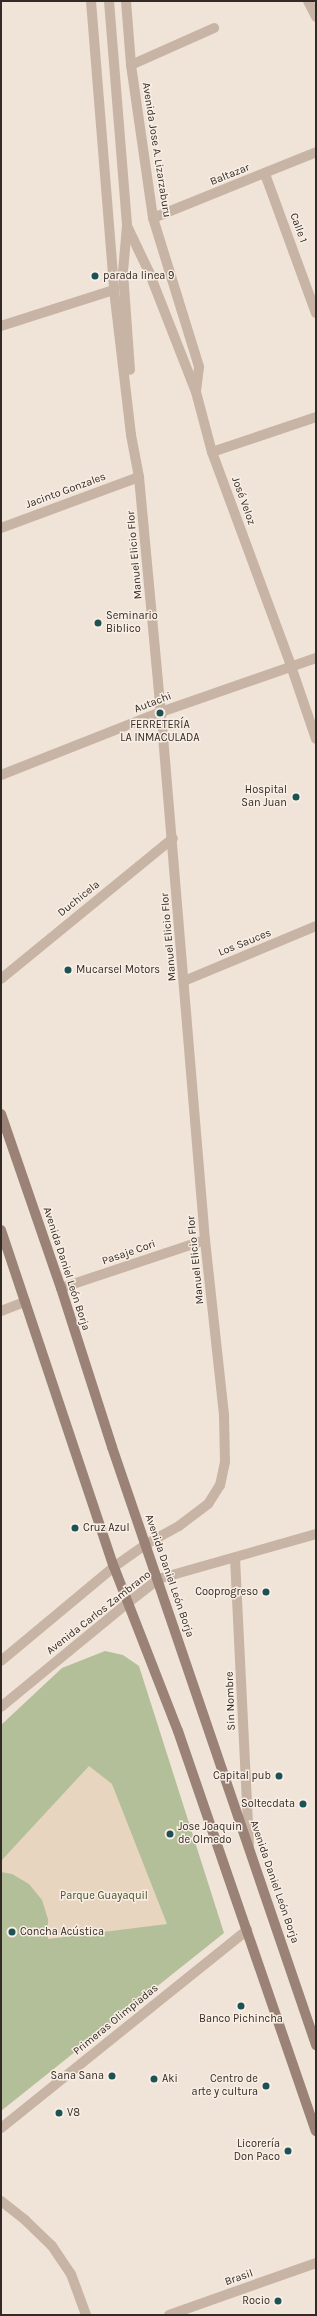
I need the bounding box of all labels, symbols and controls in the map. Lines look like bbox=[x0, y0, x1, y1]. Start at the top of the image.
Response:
street label: Avenida Jose A. Lizarzaburu bbox=[139, 82, 173, 218]
street label: Baltazar bbox=[208, 161, 252, 189]
street label: Calle 1 bbox=[287, 211, 309, 245]
place label: parada linea 9 bbox=[103, 269, 174, 283]
marker: parada linea 9 bbox=[90, 271, 100, 281]
street label: Jacinto Gonzales bbox=[24, 470, 108, 512]
street label: José Veloz bbox=[228, 475, 258, 527]
street label: Manuel Elicio Flor bbox=[125, 510, 145, 600]
place label: Seminario Biblico bbox=[106, 610, 158, 636]
marker: Seminario Biblico bbox=[93, 618, 103, 628]
street label: Autachi bbox=[133, 690, 173, 716]
marker: FERRETERÍA LA INMACULADA bbox=[155, 708, 165, 718]
place label: FERRETERÍA LA INMACULADA bbox=[120, 719, 200, 745]
place label: Hospital San Juan bbox=[241, 784, 287, 810]
marker: Hospital San Juan bbox=[290, 791, 302, 803]
street label: Duchicela bbox=[55, 878, 103, 920]
street label: Manuel Elicio Flor bbox=[159, 892, 179, 982]
street label: Los Sauces bbox=[217, 926, 273, 960]
place label: Mucarsel Motors bbox=[76, 963, 160, 977]
marker: Mucarsel Motors bbox=[63, 965, 73, 975]
street label: Avenida Daniel León Borja bbox=[40, 1205, 92, 1333]
street label: Manuel Elicio Flor bbox=[185, 1215, 207, 1305]
street label: Pasaje Cori bbox=[101, 1238, 157, 1268]
street label: Avenida Daniel León Borja bbox=[142, 1513, 196, 1639]
place label: Cruz Azul bbox=[83, 1521, 129, 1535]
marker: Cruz Azul bbox=[70, 1523, 80, 1533]
street label: Avenida Carlos Zambrano bbox=[44, 1568, 154, 1658]
place label: Cooprogreso bbox=[195, 1585, 258, 1599]
marker: Cooprogreso bbox=[261, 1587, 271, 1597]
street label: Sin Nombre bbox=[223, 1671, 239, 1731]
place label: Capital pub bbox=[213, 1769, 271, 1783]
marker: Capital pub bbox=[274, 1771, 284, 1781]
place label: Soltecdata bbox=[241, 1797, 295, 1811]
marker: Soltecdata bbox=[298, 1799, 308, 1809]
street label: Avenida Daniel León Borja bbox=[247, 1819, 301, 1945]
place label: Jose Joaquin de Olmedo bbox=[178, 1821, 242, 1847]
marker: Jose Joaquin de Olmedo bbox=[165, 1829, 175, 1839]
park label: Parque Guayaquil bbox=[60, 1889, 148, 1903]
place label: Concha Acústica bbox=[20, 1925, 104, 1939]
marker: Concha Acústica bbox=[7, 1927, 17, 1937]
street label: Primeras Olimpiadas bbox=[71, 1982, 161, 2058]
marker: Banco Pichincha bbox=[236, 2001, 246, 2011]
place label: Banco Pichincha bbox=[199, 2012, 283, 2026]
place label: Sana Sana bbox=[51, 2069, 104, 2083]
marker: Sana Sana bbox=[107, 2071, 117, 2081]
place label: Aki bbox=[162, 2072, 178, 2086]
place label: Centro de arte y cultura bbox=[192, 2073, 258, 2099]
marker: Aki bbox=[149, 2074, 159, 2084]
marker: Centro de arte y cultura bbox=[261, 2081, 271, 2091]
place label: V8 bbox=[67, 2106, 80, 2120]
marker: V8 bbox=[54, 2108, 64, 2118]
place label: Licorería Don Paco bbox=[234, 2138, 280, 2164]
marker: Licorería Don Paco bbox=[283, 2146, 293, 2156]
street label: Brasil bbox=[223, 2267, 255, 2289]
place label: Rocio bbox=[242, 2294, 270, 2308]
marker: Rocio bbox=[273, 2296, 283, 2306]

